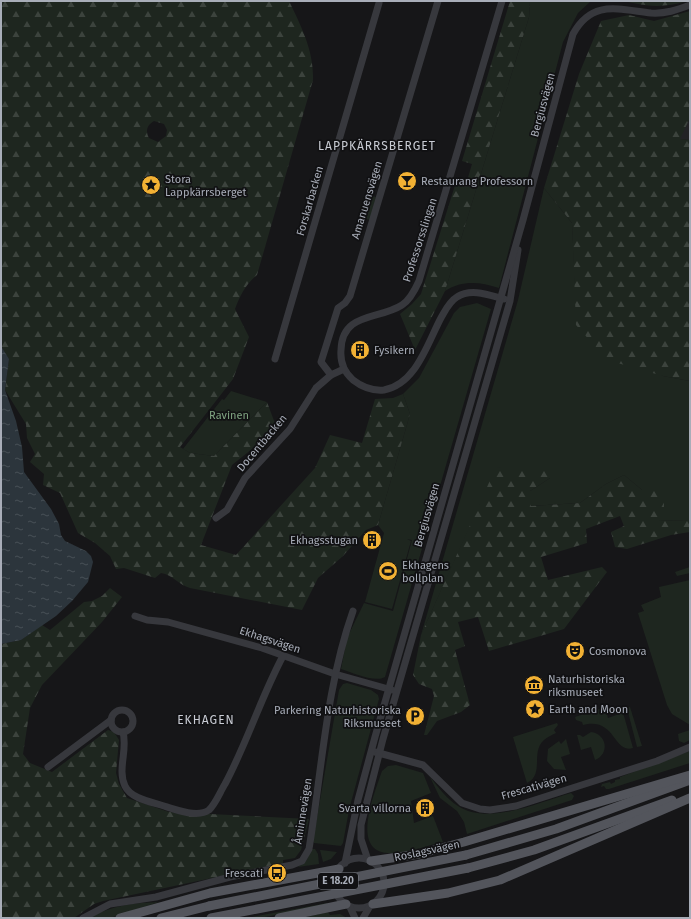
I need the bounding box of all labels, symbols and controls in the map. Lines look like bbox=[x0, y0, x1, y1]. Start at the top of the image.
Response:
street label: Bergiusvägen bbox=[528, 71, 558, 139]
district label: LAPPKÄRRSBERGET bbox=[318, 138, 436, 153]
street label: Amanuensvägen bbox=[349, 159, 385, 241]
street label: Forskarbacken bbox=[294, 165, 326, 237]
bar icon: Restaurang Professorn bbox=[396, 170, 418, 192]
place label: Stora Lappkärrsberget bbox=[165, 173, 246, 199]
place icon: Stora Lappkärrsberget bbox=[140, 174, 162, 196]
place label: Restaurang Professorn bbox=[421, 175, 533, 188]
street label: Professorsslingan bbox=[400, 196, 440, 284]
building icon: Fysikern bbox=[349, 339, 371, 361]
place label: Fysikern bbox=[374, 344, 415, 357]
park label: Ravinen bbox=[209, 409, 249, 422]
street label: Docentbacken bbox=[234, 412, 290, 474]
street label: Bergiusvägen bbox=[412, 481, 442, 549]
building icon: Ekhagsstugan bbox=[361, 529, 383, 551]
place label: Ekhagsstugan bbox=[290, 534, 358, 547]
place label: Ekhagens bollplan bbox=[402, 559, 449, 585]
sports icon: Ekhagens bollplan bbox=[377, 560, 399, 582]
street label: Ekhagsvägen bbox=[238, 624, 302, 656]
theatre icon: Cosmonova bbox=[564, 640, 586, 662]
place label: Cosmonova bbox=[589, 645, 646, 658]
place label: Naturhistoriska riksmuseet bbox=[548, 673, 625, 699]
museum icon: Naturhistoriska riksmuseet bbox=[523, 674, 545, 696]
place icon: Earth and Moon bbox=[524, 698, 546, 720]
place label: Earth and Moon bbox=[549, 703, 628, 716]
place label: Parkering Naturhistoriska Riksmuseet bbox=[274, 704, 401, 730]
parking icon: Parkering Naturhistoriska Riksmuseet bbox=[404, 705, 426, 727]
district label: EKHAGEN bbox=[177, 713, 235, 727]
street label: Frescativägen bbox=[500, 771, 568, 803]
street label: Åminnevägen bbox=[290, 777, 315, 845]
building icon: Svarta villorna bbox=[414, 797, 436, 819]
place label: Svarta villorna bbox=[339, 802, 411, 815]
street label: Roslagsvägen bbox=[393, 838, 461, 864]
bus stop icon: Frescati bbox=[266, 862, 288, 884]
place label: Frescati bbox=[225, 867, 263, 880]
road number: E 18.20 bbox=[318, 873, 358, 889]

